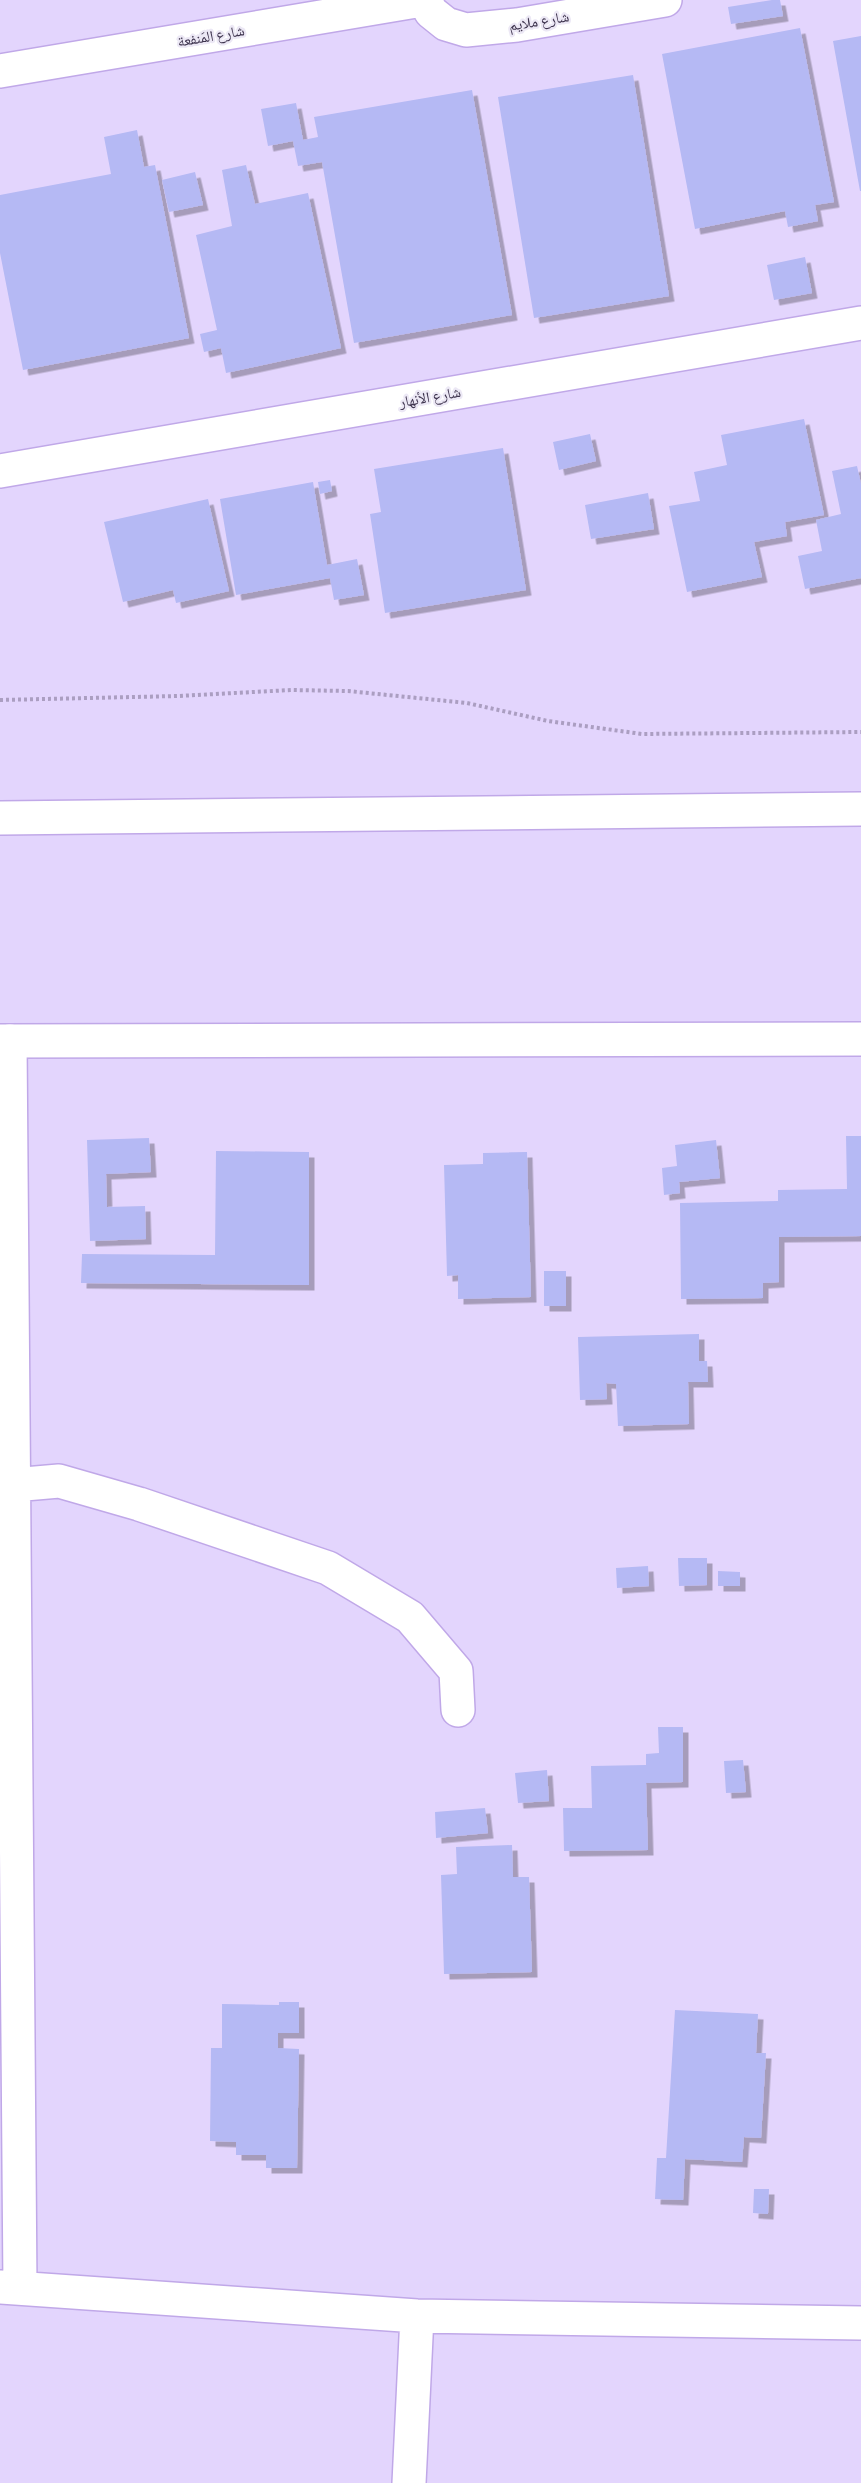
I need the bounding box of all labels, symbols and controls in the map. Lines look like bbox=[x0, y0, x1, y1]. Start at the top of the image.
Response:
street label: شارع ملايم bbox=[507, 5, 571, 36]
street label: شارع المَنفعة bbox=[176, 19, 246, 52]
street label: شارع الأنهار bbox=[396, 381, 463, 412]

